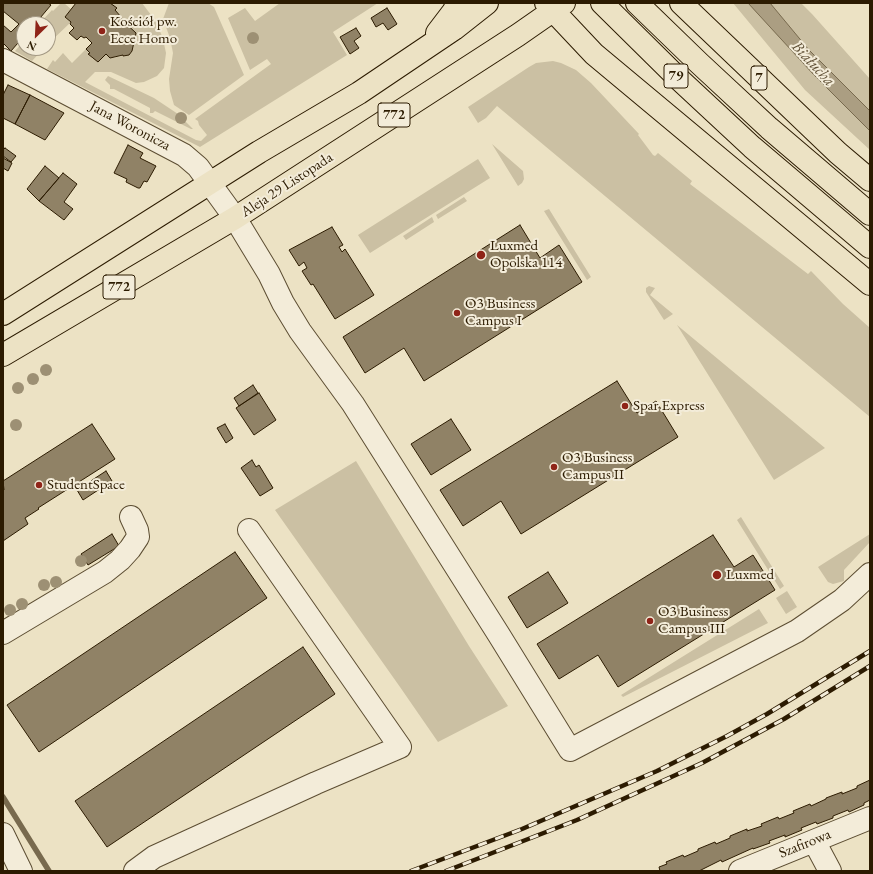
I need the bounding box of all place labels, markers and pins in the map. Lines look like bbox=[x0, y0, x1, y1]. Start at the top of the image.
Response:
place label: Kościół pw. Ecce Homo bbox=[110, 13, 177, 48]
marker: Kościół pw. Ecce Homo bbox=[97, 26, 107, 36]
place label: Luxmed Opolska 114 bbox=[490, 237, 562, 272]
marker: Luxmed Opolska 114 bbox=[475, 249, 487, 261]
place label: O3 Business Campus I bbox=[465, 295, 535, 330]
marker: O3 Business Campus I bbox=[452, 308, 462, 318]
place label: Spar Express bbox=[633, 397, 705, 415]
marker: Spar Express bbox=[620, 401, 630, 411]
place label: O3 Business Campus II bbox=[562, 449, 632, 484]
marker: O3 Business Campus II bbox=[549, 462, 559, 472]
place label: StudentSpace bbox=[47, 476, 125, 494]
marker: StudentSpace bbox=[34, 480, 44, 490]
place label: Luxmed bbox=[726, 566, 774, 584]
marker: Luxmed bbox=[711, 569, 723, 581]
place label: O3 Business Campus III bbox=[658, 603, 728, 638]
marker: O3 Business Campus III bbox=[645, 616, 655, 626]

